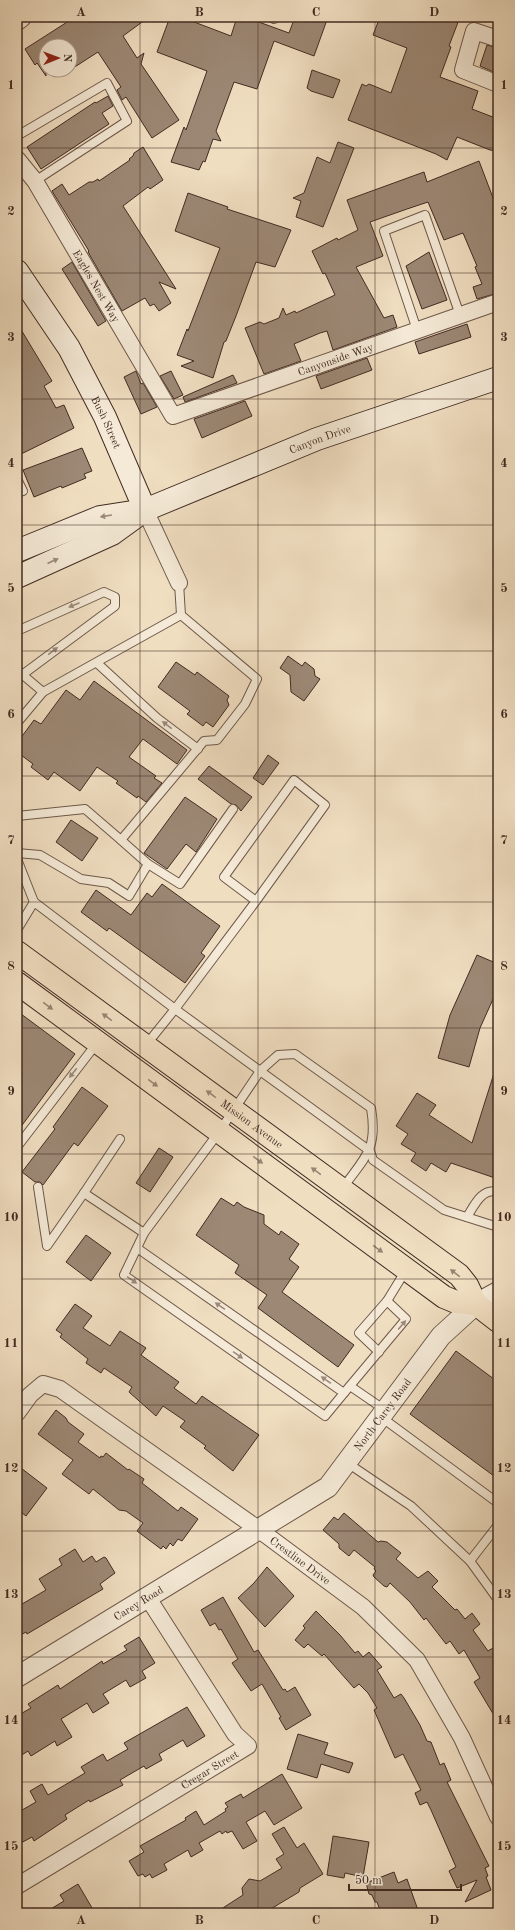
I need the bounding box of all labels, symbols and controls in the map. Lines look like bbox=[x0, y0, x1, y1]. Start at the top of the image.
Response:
text: A bbox=[76, 6, 86, 19]
text: B bbox=[194, 6, 204, 19]
text: C bbox=[312, 6, 320, 19]
text: D bbox=[429, 6, 439, 19]
north arrow bbox=[38, 38, 78, 78]
text: N bbox=[61, 54, 72, 63]
text: 1 bbox=[7, 79, 15, 92]
text: 1 bbox=[500, 79, 508, 92]
text: 2 bbox=[7, 205, 15, 218]
text: 2 bbox=[500, 205, 508, 218]
street label: Eagles Nest Way bbox=[70, 248, 121, 325]
text: 3 bbox=[7, 331, 15, 344]
text: 3 bbox=[500, 331, 508, 344]
street label: Canyonside Way bbox=[297, 342, 375, 379]
street label: Bush Street bbox=[88, 395, 122, 451]
street label: Canyon Drive bbox=[288, 424, 353, 457]
text: 4 bbox=[7, 457, 15, 470]
text: 4 bbox=[500, 457, 508, 470]
one-way arrow bbox=[100, 514, 112, 520]
one-way arrow bbox=[47, 558, 58, 564]
text: 5 bbox=[7, 582, 15, 595]
text: 5 bbox=[500, 582, 508, 595]
one-way arrow bbox=[68, 603, 80, 609]
one-way arrow bbox=[48, 647, 59, 655]
text: 6 bbox=[7, 708, 15, 721]
text: 6 bbox=[500, 708, 508, 721]
one-way arrow bbox=[161, 721, 172, 730]
text: 7 bbox=[7, 834, 15, 847]
text: 7 bbox=[500, 834, 508, 847]
text: 8 bbox=[7, 960, 15, 973]
text: 8 bbox=[500, 960, 508, 973]
one-way arrow bbox=[43, 1002, 54, 1011]
one-way arrow bbox=[101, 1013, 112, 1021]
one-way arrow bbox=[69, 1068, 77, 1078]
one-way arrow bbox=[148, 1079, 159, 1088]
text: 9 bbox=[7, 1085, 15, 1098]
text: 9 bbox=[500, 1085, 508, 1098]
one-way arrow bbox=[206, 1090, 217, 1098]
street label: Mission Avenue bbox=[218, 1099, 284, 1151]
one-way arrow bbox=[253, 1156, 263, 1164]
one-way arrow bbox=[311, 1167, 322, 1175]
text: 10 bbox=[3, 1211, 19, 1224]
text: 10 bbox=[496, 1211, 512, 1224]
one-way arrow bbox=[373, 1245, 384, 1253]
one-way arrow bbox=[450, 1268, 460, 1277]
one-way arrow bbox=[126, 1276, 137, 1284]
one-way arrow bbox=[214, 1302, 225, 1310]
one-way arrow bbox=[397, 1320, 406, 1330]
text: 11 bbox=[3, 1337, 19, 1350]
text: 11 bbox=[496, 1337, 512, 1350]
one-way arrow bbox=[233, 1351, 243, 1359]
one-way arrow bbox=[321, 1376, 331, 1384]
street label: North Carey Road bbox=[353, 1377, 414, 1454]
text: 12 bbox=[3, 1462, 19, 1475]
text: 12 bbox=[496, 1462, 512, 1475]
street label: Crestline Drive bbox=[267, 1536, 332, 1587]
street label: Carey Road bbox=[112, 1585, 166, 1624]
text: 13 bbox=[3, 1588, 19, 1601]
text: 13 bbox=[496, 1588, 512, 1601]
text: 14 bbox=[3, 1714, 19, 1727]
text: 14 bbox=[496, 1714, 512, 1727]
street label: Cregar Street bbox=[179, 1749, 241, 1792]
text: 15 bbox=[3, 1840, 19, 1853]
text: 15 bbox=[496, 1840, 512, 1853]
scale bar bbox=[349, 1866, 461, 1892]
text: 50 m bbox=[355, 1874, 382, 1887]
text: A bbox=[76, 1914, 86, 1927]
text: B bbox=[194, 1914, 204, 1927]
text: C bbox=[312, 1914, 320, 1927]
text: D bbox=[429, 1914, 439, 1927]

